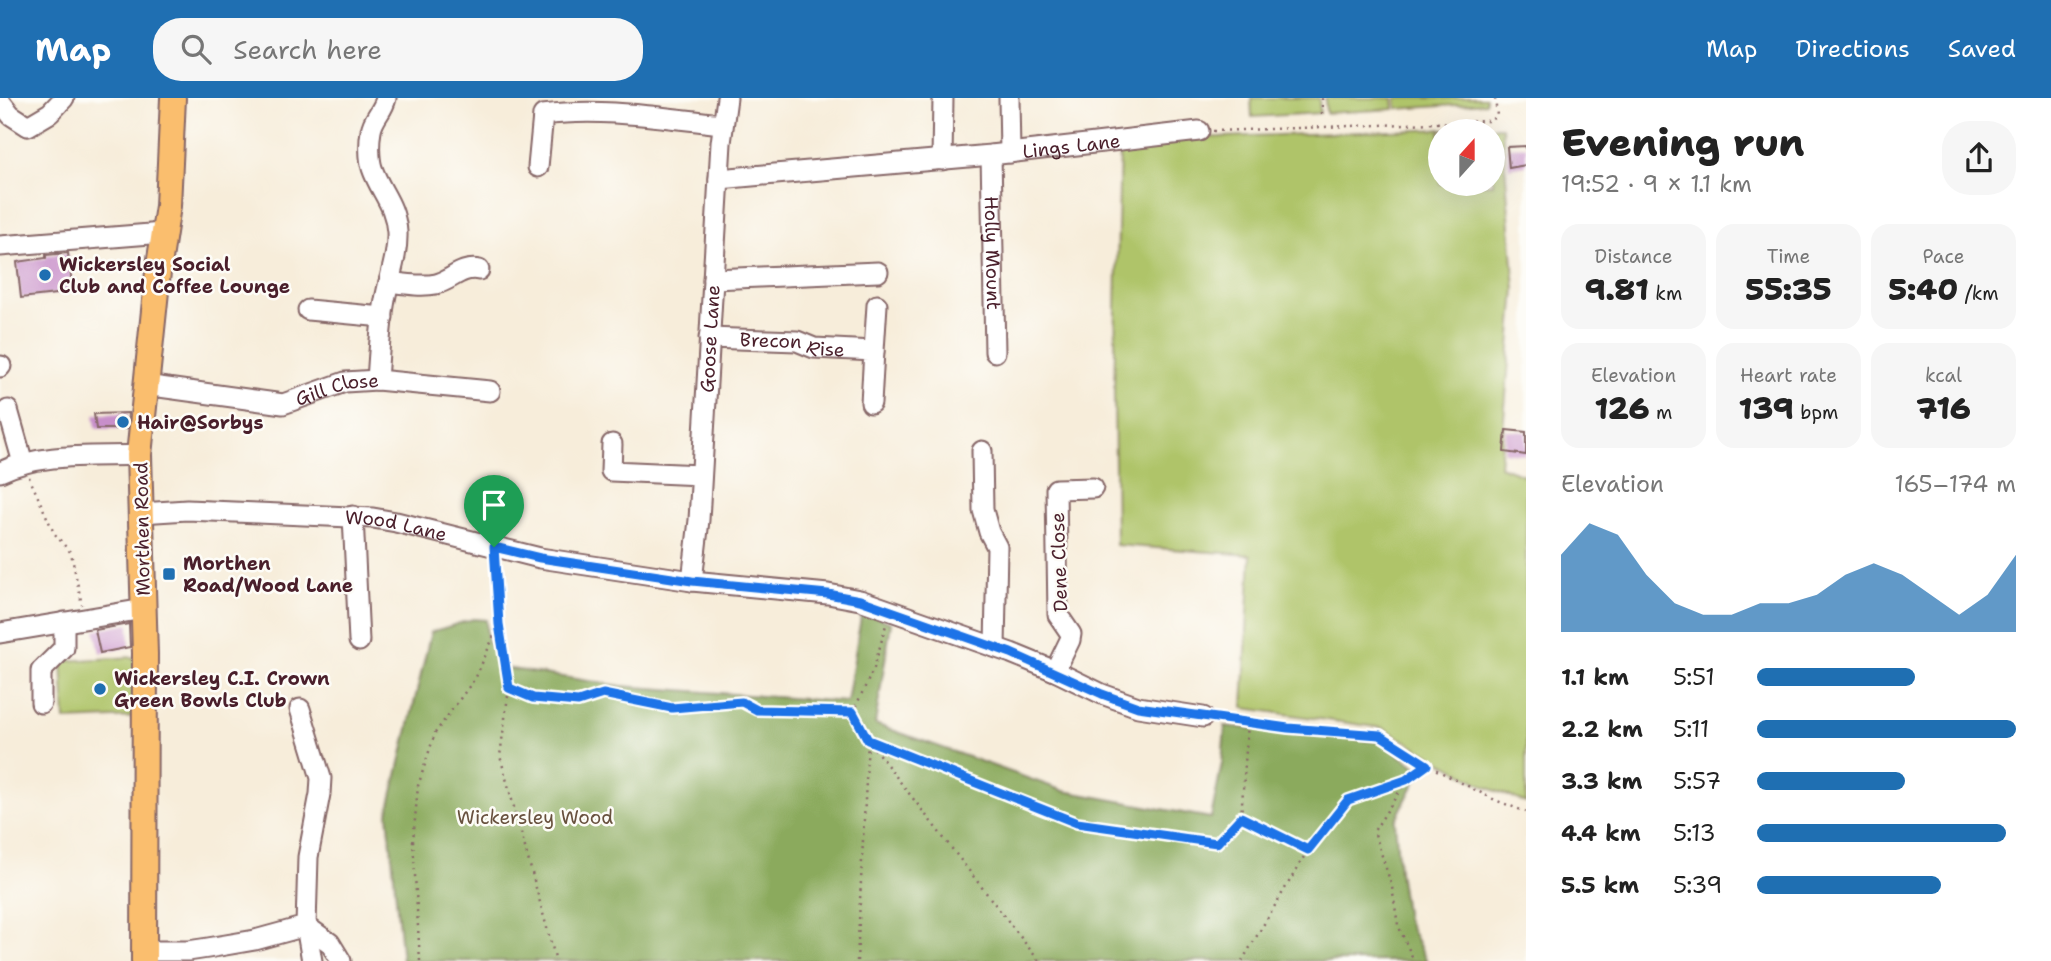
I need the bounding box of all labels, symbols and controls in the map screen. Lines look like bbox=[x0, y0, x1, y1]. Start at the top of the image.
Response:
search box bbox=[153, 18, 643, 81]
text: Map bbox=[35, 27, 111, 72]
icon: search bbox=[177, 30, 215, 68]
text: Search here bbox=[233, 32, 382, 67]
text: Map bbox=[1706, 33, 1757, 65]
text: Directions bbox=[1795, 33, 1910, 65]
text: Saved bbox=[1948, 33, 2016, 65]
text: Evening run bbox=[1561, 117, 1804, 168]
north arrow bbox=[1428, 119, 1505, 196]
map controls bbox=[1428, 119, 1505, 196]
button: share bbox=[1942, 121, 2016, 195]
street label: Lings Lane bbox=[1021, 128, 1122, 164]
text: 19:52 · 9 × 1.1 km bbox=[1561, 169, 1752, 199]
street label: Holly Mount bbox=[979, 196, 1007, 310]
text: Distance bbox=[1595, 244, 1672, 269]
text: Time bbox=[1767, 244, 1810, 269]
text: Pace bbox=[1923, 244, 1964, 269]
place label: Wickersley Social Club and Coffee Lounge bbox=[59, 252, 290, 299]
marker: Wickersley Social Club and Coffee Lounge bbox=[37, 267, 53, 283]
text: 9.81 bbox=[1585, 269, 1649, 310]
text: 55:35 bbox=[1745, 269, 1832, 310]
text: 5:40 bbox=[1888, 269, 1958, 310]
text: km bbox=[1649, 281, 1682, 306]
text: /km bbox=[1958, 281, 1999, 306]
street label: Goose Lane bbox=[694, 284, 725, 393]
street label: Brecon Rise bbox=[739, 327, 845, 362]
text: Elevation bbox=[1591, 363, 1676, 388]
text: Heart rate bbox=[1740, 363, 1837, 388]
text: kcal bbox=[1925, 363, 1962, 388]
street label: Gill Close bbox=[292, 367, 380, 411]
text: 126 bbox=[1595, 388, 1650, 429]
text: 139 bbox=[1739, 388, 1794, 429]
text: 716 bbox=[1916, 388, 1971, 429]
text: m bbox=[1650, 400, 1672, 425]
text: bpm bbox=[1794, 400, 1838, 425]
place label: Hair@Sorbys bbox=[137, 410, 263, 435]
marker: Hair@Sorbys bbox=[115, 414, 131, 430]
street label: Morthen Road bbox=[128, 462, 156, 596]
text: Elevation bbox=[1561, 469, 1664, 499]
text: 165–174 m bbox=[1895, 469, 2016, 499]
pin bbox=[464, 475, 524, 547]
icon: arrive bbox=[475, 486, 513, 524]
street label: Wood Lane bbox=[344, 504, 450, 547]
street label: Dene Close bbox=[1045, 512, 1073, 612]
place label: Morthen Road/Wood Lane bbox=[183, 551, 353, 598]
marker: Morthen Road/Wood Lane bbox=[161, 566, 177, 582]
text: 1.1 km bbox=[1561, 662, 1629, 692]
text: 5:51 bbox=[1673, 662, 1715, 692]
place label: Wickersley C.I. Crown Green Bowls Club bbox=[114, 666, 330, 713]
marker: Wickersley C.I. Crown Green Bowls Club bbox=[92, 681, 108, 697]
text: 2.2 km bbox=[1561, 714, 1643, 744]
text: 5:11 bbox=[1673, 714, 1709, 744]
text: 3.3 km bbox=[1561, 766, 1642, 796]
text: 5:57 bbox=[1673, 766, 1721, 796]
park label: Wickersley Wood bbox=[457, 805, 613, 830]
text: 4.4 km bbox=[1561, 818, 1641, 848]
text: 5:13 bbox=[1673, 818, 1716, 848]
text: 5.5 km bbox=[1561, 870, 1639, 900]
text: 5:39 bbox=[1673, 870, 1722, 900]

